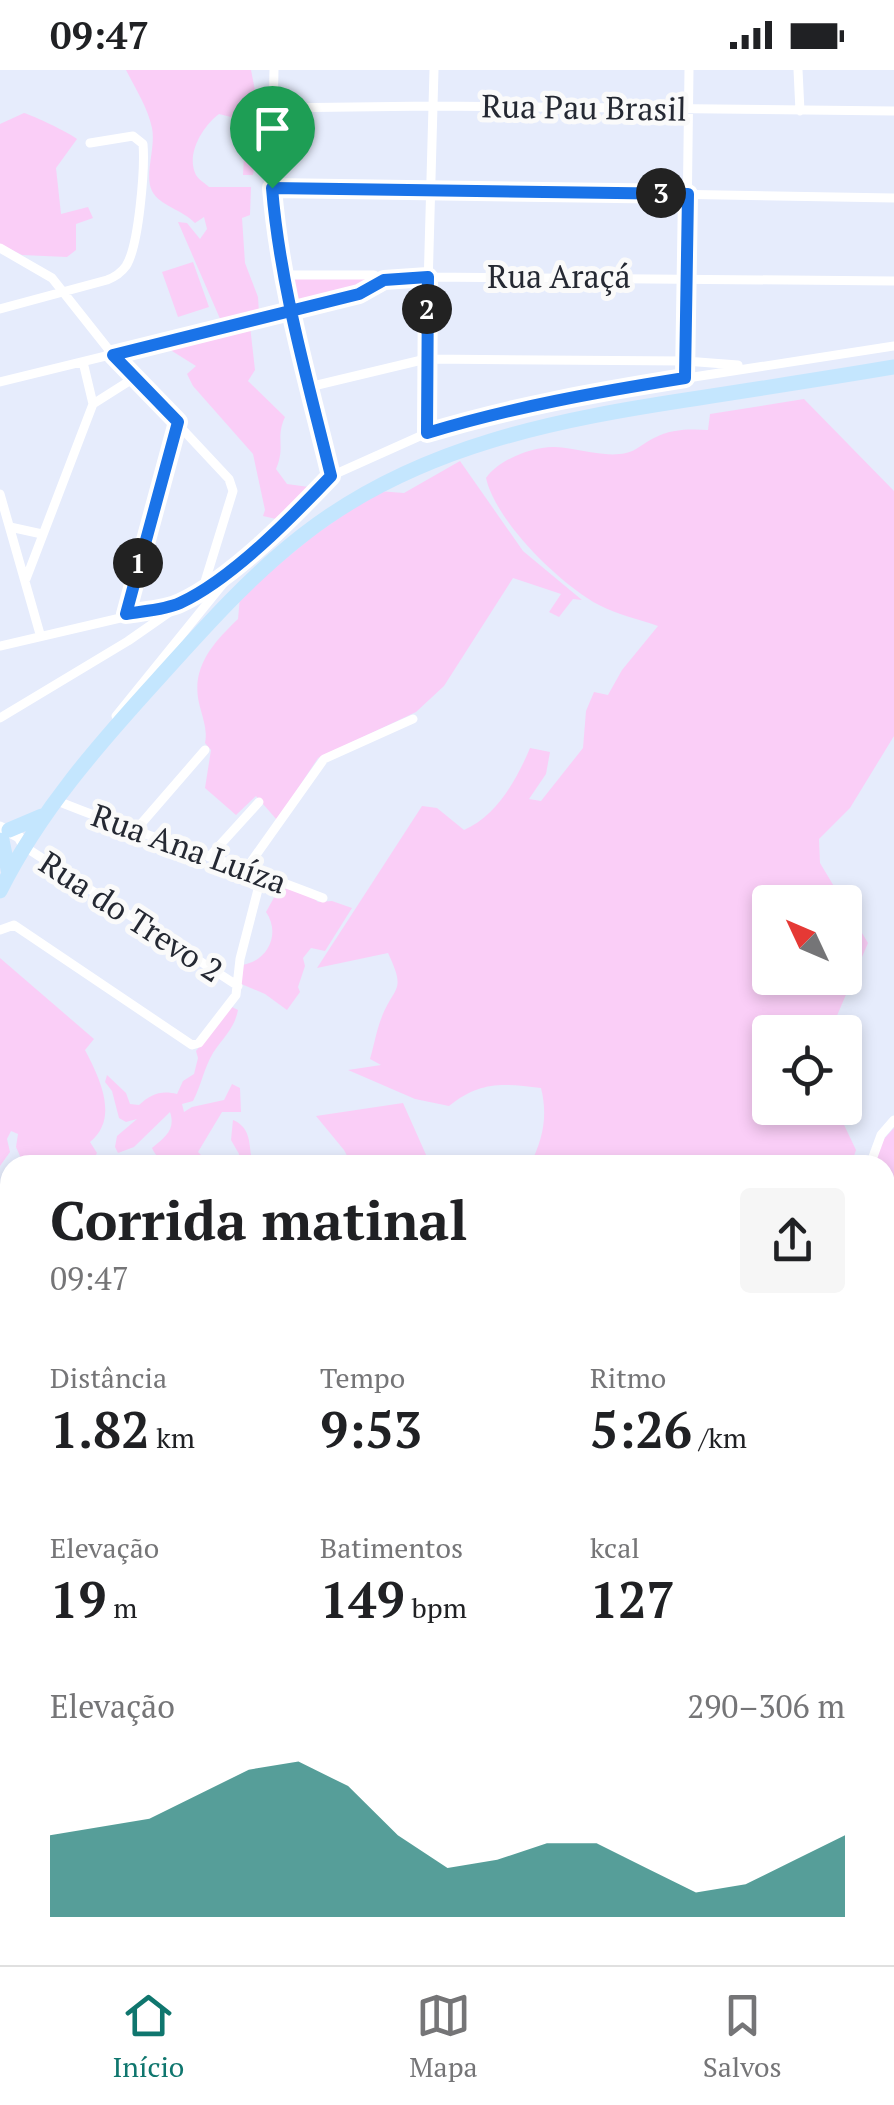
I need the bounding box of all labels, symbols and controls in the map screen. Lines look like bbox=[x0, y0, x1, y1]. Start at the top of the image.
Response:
text: 09:47 bbox=[50, 10, 149, 60]
street label: Rua Pau Brasil bbox=[481, 84, 687, 130]
pin bbox=[230, 86, 315, 189]
icon: arrive bbox=[245, 101, 300, 156]
pin: 3 bbox=[636, 168, 686, 218]
text: 3 bbox=[653, 174, 669, 211]
street label: Rua Araçá bbox=[487, 255, 631, 297]
pin: 2 bbox=[402, 284, 452, 334]
text: 2 bbox=[419, 290, 435, 327]
pin: 1 bbox=[113, 538, 163, 588]
text: 1 bbox=[130, 544, 146, 581]
street label: Rua Ana Luíza bbox=[86, 793, 292, 903]
street label: Rua do Trevo 2 bbox=[32, 841, 231, 991]
north arrow bbox=[752, 885, 862, 995]
map controls bbox=[752, 885, 862, 1125]
button: locate bbox=[752, 1015, 862, 1125]
text: Corrida matinal bbox=[50, 1183, 467, 1256]
button: share bbox=[740, 1188, 845, 1293]
text: 09:47 bbox=[50, 1257, 129, 1299]
text: Distância bbox=[50, 1359, 167, 1396]
text: Tempo bbox=[320, 1359, 405, 1396]
text: Ritmo bbox=[590, 1359, 666, 1396]
text: 1.82 bbox=[50, 1396, 150, 1462]
text: 9:53 bbox=[320, 1396, 422, 1462]
text: 5:26 bbox=[590, 1396, 692, 1462]
text: km bbox=[150, 1419, 195, 1456]
text: /km bbox=[692, 1419, 747, 1456]
text: Elevação bbox=[50, 1529, 159, 1566]
text: Batimentos bbox=[320, 1529, 463, 1566]
text: kcal bbox=[590, 1529, 640, 1566]
text: 19 bbox=[50, 1566, 107, 1632]
text: 149 bbox=[320, 1566, 405, 1632]
text: 127 bbox=[590, 1566, 675, 1632]
text: m bbox=[107, 1589, 137, 1626]
text: bpm bbox=[405, 1589, 467, 1626]
text: Elevação bbox=[50, 1685, 175, 1727]
text: 290–306 m bbox=[687, 1685, 845, 1727]
tab: Início bbox=[112, 1988, 184, 2085]
tab: Mapa bbox=[409, 1988, 478, 2085]
tab: Salvos bbox=[703, 1988, 782, 2085]

